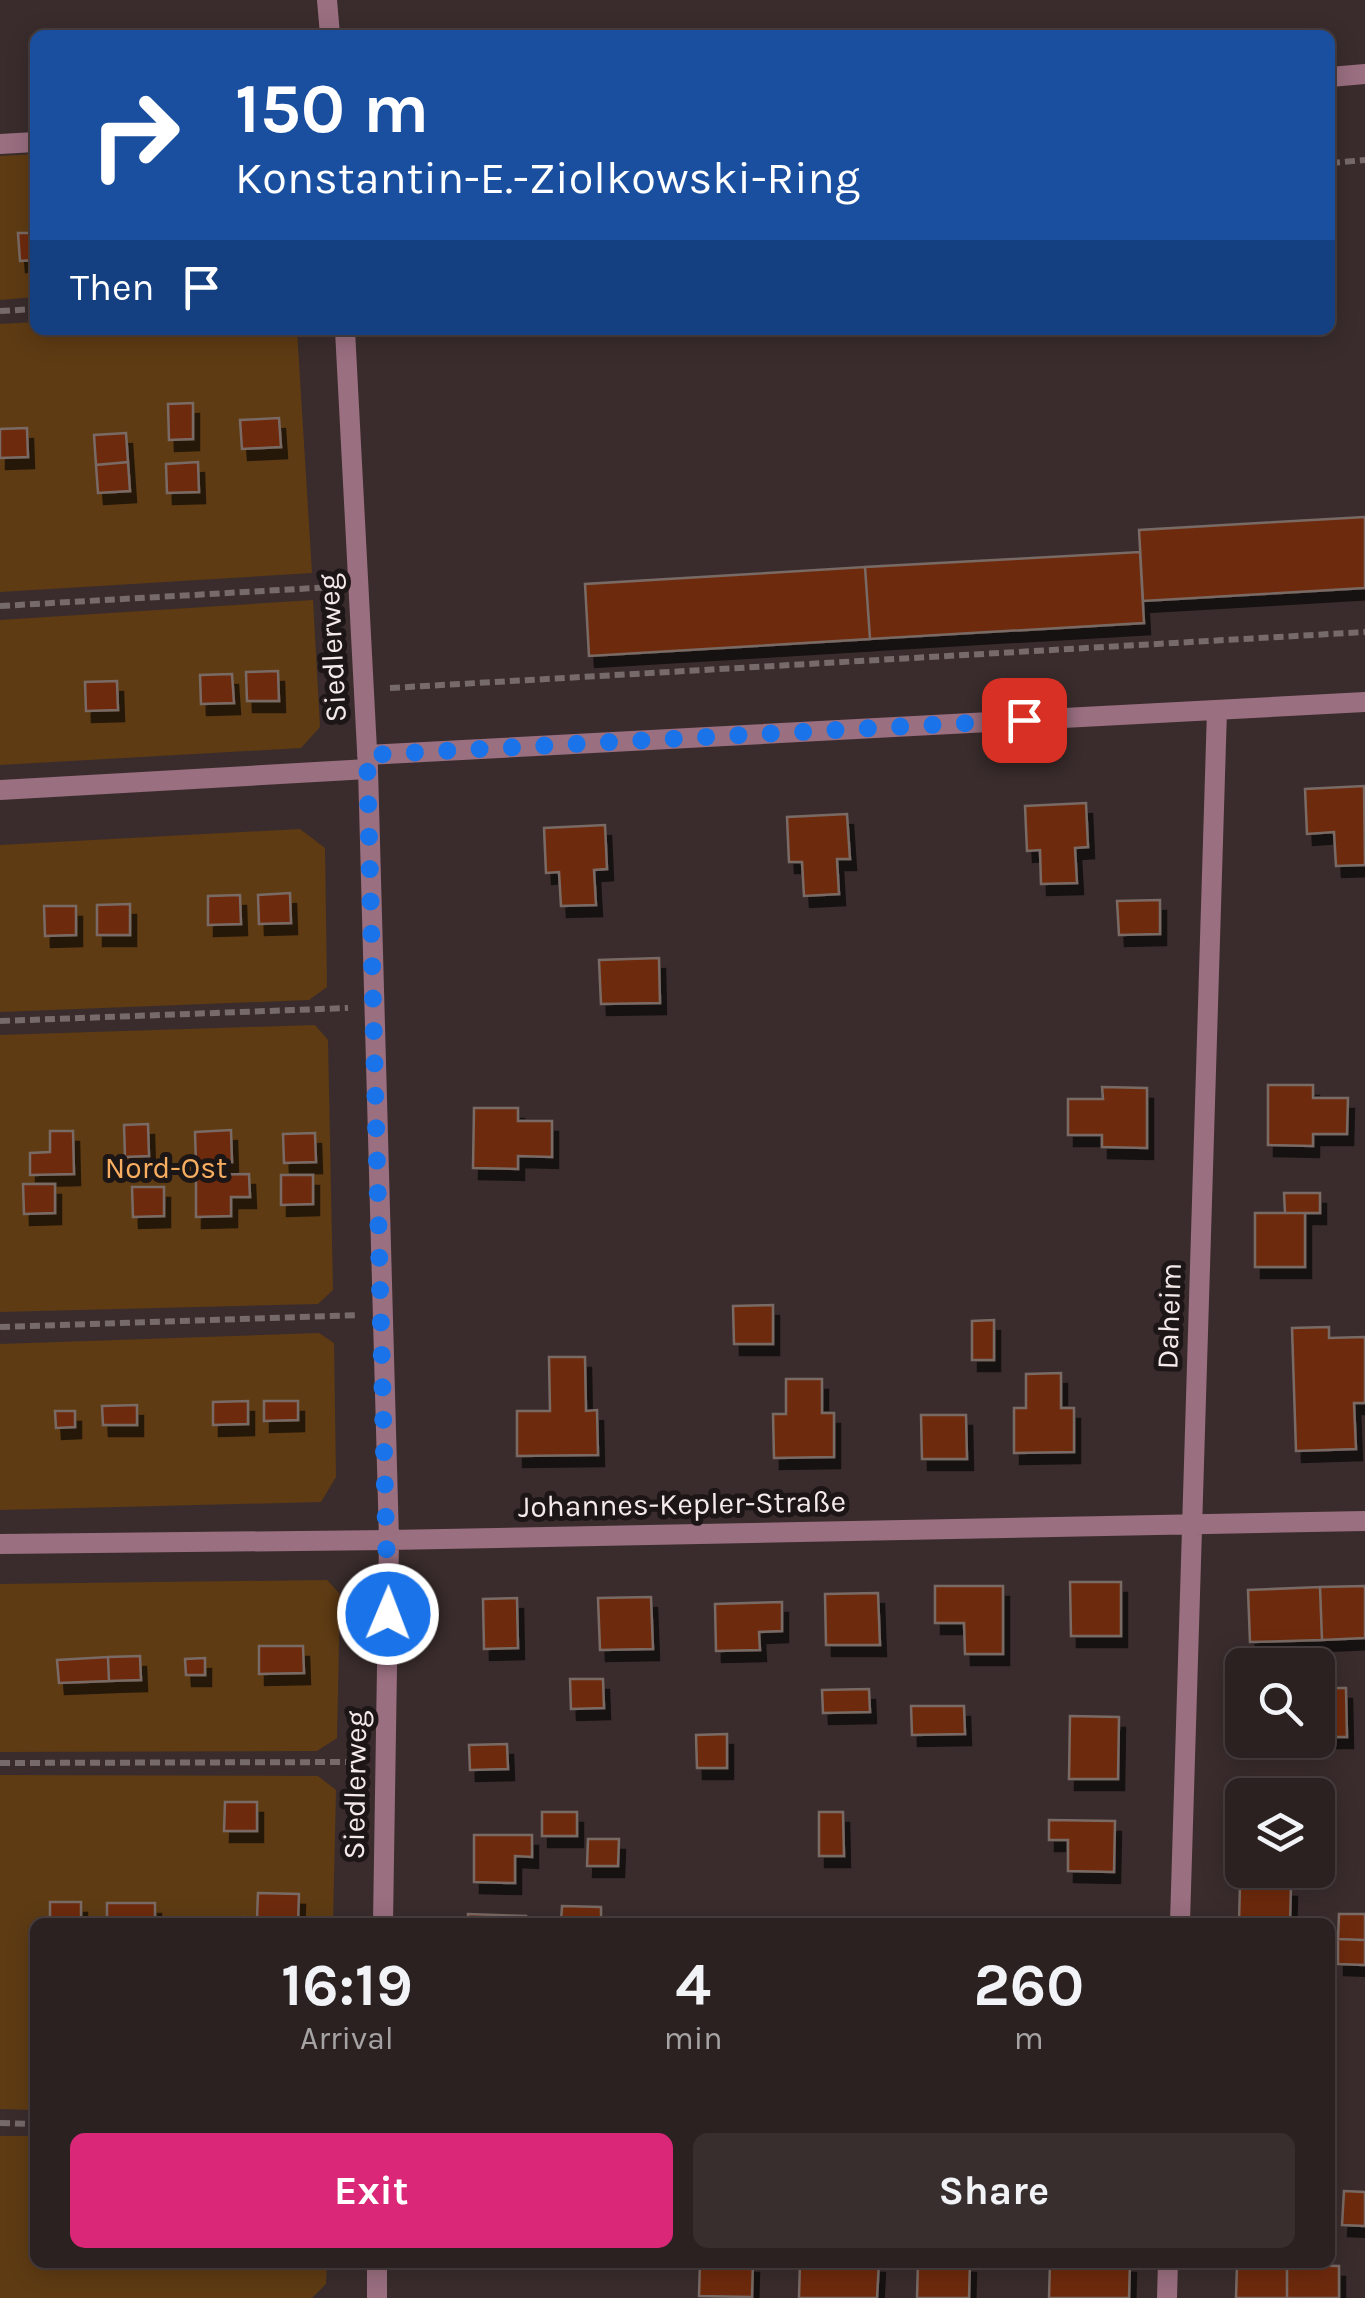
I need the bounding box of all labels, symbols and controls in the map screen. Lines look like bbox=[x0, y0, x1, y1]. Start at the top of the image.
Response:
text: 150 m bbox=[235, 68, 429, 150]
icon: right bbox=[70, 70, 200, 200]
text: Konstantin-E.-Ziolkowski-Ring bbox=[235, 152, 860, 204]
icon: arrive bbox=[174, 260, 229, 315]
text: Then bbox=[70, 265, 154, 310]
street label: Siedlerweg bbox=[310, 573, 354, 723]
pin bbox=[982, 678, 1067, 763]
icon: arrive bbox=[997, 693, 1052, 748]
park label: Nord-Ost bbox=[105, 1150, 227, 1186]
street label: Daheim bbox=[1149, 1262, 1189, 1370]
street label: Johannes-Kepler-Straße bbox=[518, 1483, 846, 1525]
position arrow bbox=[336, 1562, 440, 1666]
map controls bbox=[1225, 1648, 1335, 1888]
button: search bbox=[1225, 1648, 1335, 1758]
street label: Siedlerweg bbox=[336, 1710, 374, 1860]
button: layers bbox=[1225, 1778, 1335, 1888]
text: 16:19 bbox=[281, 1950, 413, 2020]
text: 4 bbox=[675, 1950, 711, 2020]
text: 260 bbox=[973, 1950, 1084, 2020]
text: Arrival bbox=[300, 2020, 394, 2057]
text: min bbox=[664, 2020, 723, 2057]
text: m bbox=[1014, 2020, 1044, 2057]
button: Exit bbox=[70, 2133, 673, 2248]
button: Share bbox=[693, 2133, 1295, 2248]

